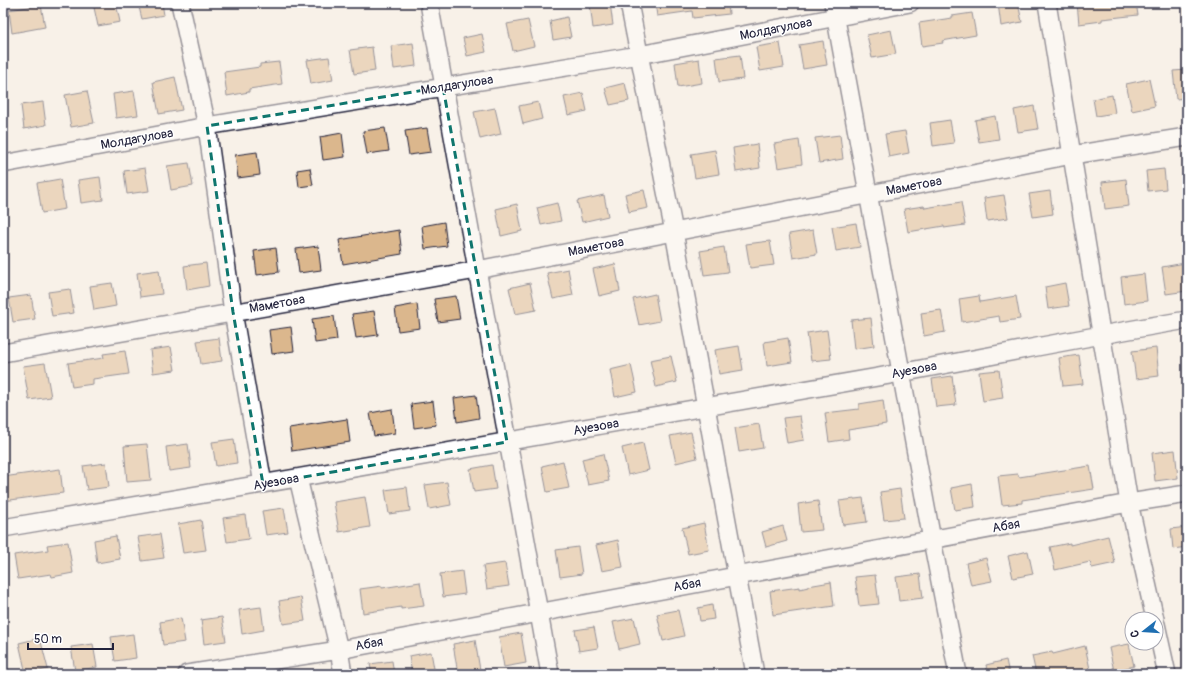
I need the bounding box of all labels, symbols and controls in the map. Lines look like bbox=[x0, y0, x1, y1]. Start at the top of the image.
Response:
street label: Молдагулова bbox=[739, 14, 813, 44]
street label: Молдагулова bbox=[420, 71, 494, 99]
street label: Молдагулова bbox=[100, 125, 174, 153]
street label: Маметова bbox=[885, 173, 943, 199]
street label: Маметова bbox=[567, 234, 625, 260]
street label: Маметова bbox=[248, 291, 306, 317]
street label: Ауезова bbox=[890, 358, 938, 382]
street label: Ауезова bbox=[572, 415, 620, 439]
street label: Ауезова bbox=[252, 470, 300, 494]
street label: Абая bbox=[991, 515, 1021, 537]
street label: Абая bbox=[672, 574, 702, 596]
north arrow bbox=[1124, 611, 1164, 651]
scale bar bbox=[28, 625, 113, 651]
text: С bbox=[1128, 628, 1142, 639]
text: 50 m bbox=[34, 632, 62, 647]
street label: Абая bbox=[354, 634, 384, 654]

